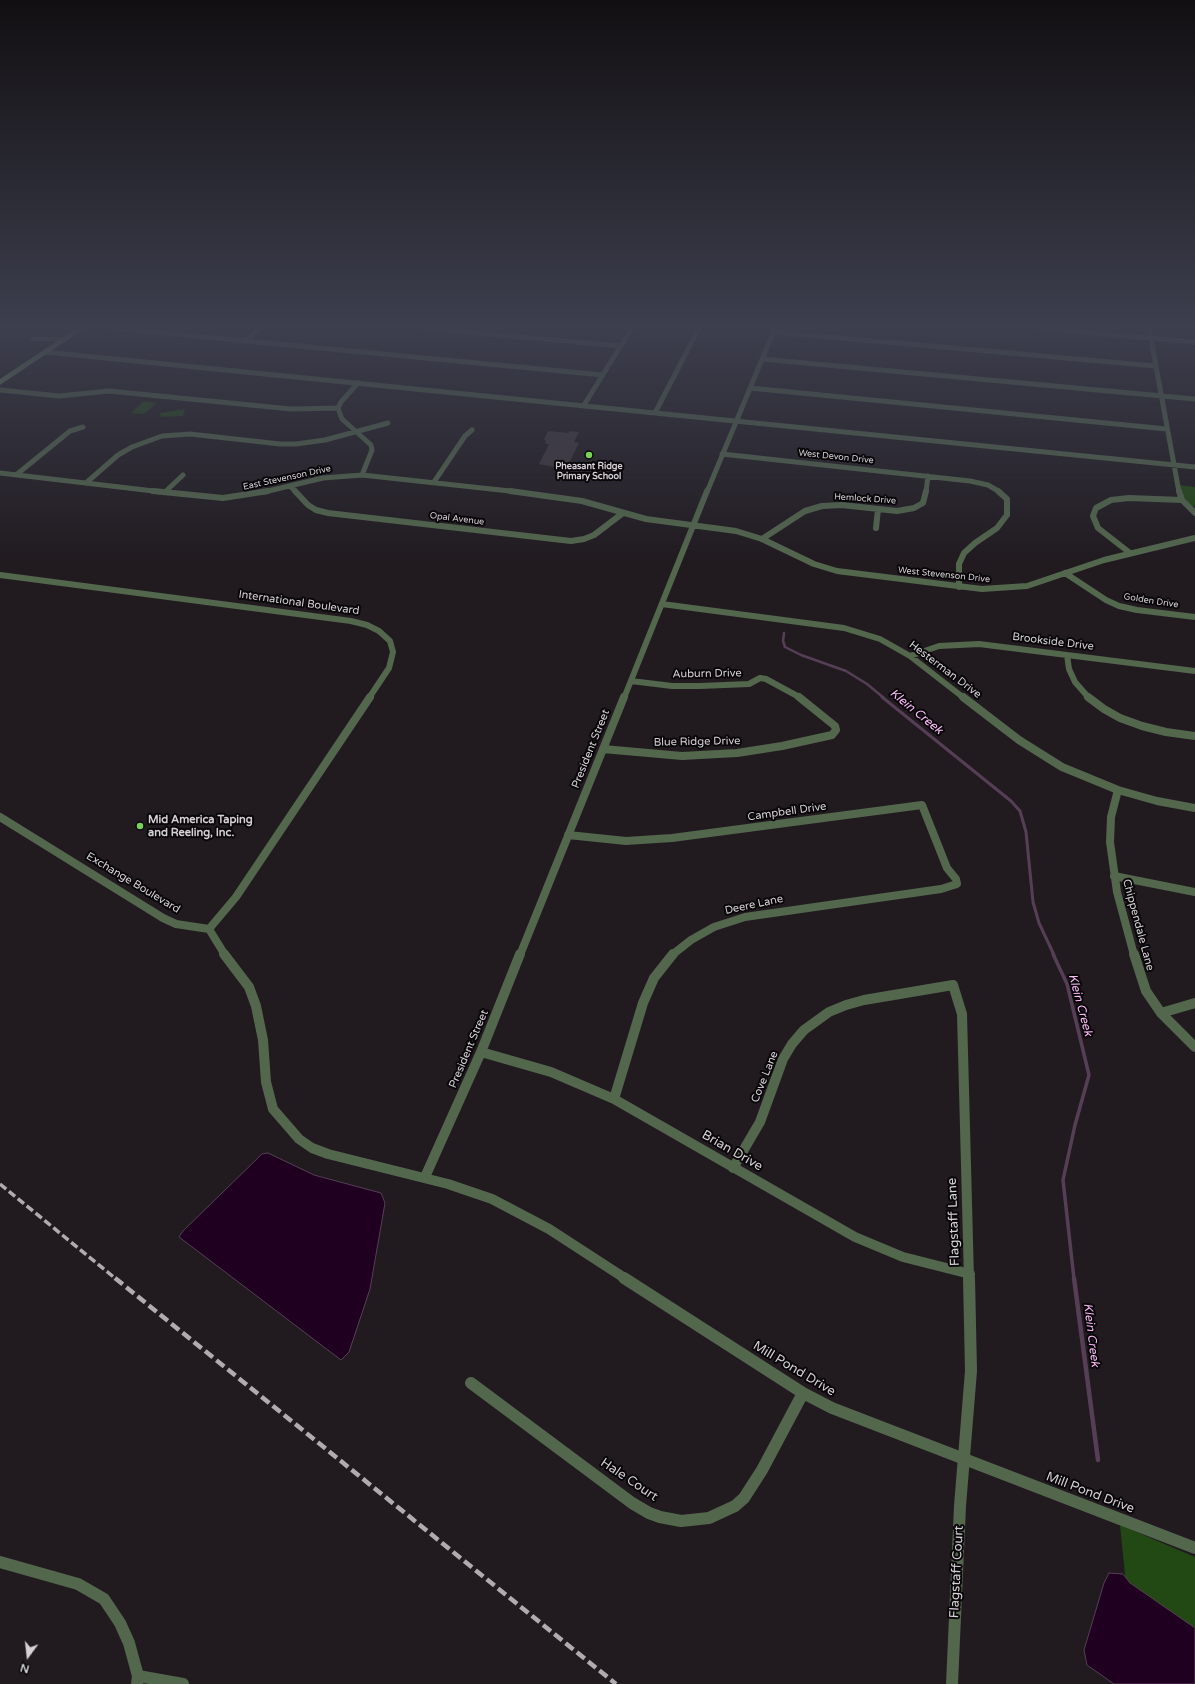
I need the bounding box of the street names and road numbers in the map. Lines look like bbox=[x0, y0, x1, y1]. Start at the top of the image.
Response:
street label: West Devon Drive bbox=[798, 448, 874, 466]
street label: East Stevenson Drive bbox=[242, 463, 332, 493]
street label: Hemlock Drive bbox=[834, 491, 896, 507]
street label: Opal Avenue bbox=[429, 510, 485, 528]
street label: West Stevenson Drive bbox=[897, 565, 991, 585]
street label: International Boulevard bbox=[238, 588, 360, 618]
street label: Golden Drive bbox=[1123, 591, 1179, 611]
street label: Brookside Drive bbox=[1011, 630, 1095, 654]
street label: Hesterman Drive bbox=[906, 639, 984, 701]
street label: Auburn Drive bbox=[672, 667, 742, 681]
street label: President Street bbox=[569, 708, 613, 790]
street label: Blue Ridge Drive bbox=[654, 735, 740, 749]
street label: Campbell Drive bbox=[747, 800, 827, 824]
street label: Exchange Boulevard bbox=[84, 850, 182, 916]
street label: Chippendale Lane bbox=[1119, 878, 1157, 972]
street label: Deere Lane bbox=[724, 892, 784, 918]
street label: President Street bbox=[447, 1008, 491, 1090]
street label: Cove Lane bbox=[749, 1049, 781, 1105]
street label: Brian Drive bbox=[699, 1127, 765, 1175]
street label: Flagstaff Lane bbox=[945, 1178, 963, 1266]
street label: Mill Pond Drive bbox=[750, 1338, 838, 1400]
street label: Hale Court bbox=[597, 1455, 661, 1505]
street label: Mill Pond Drive bbox=[1044, 1469, 1136, 1517]
street label: Flagstaff Court bbox=[947, 1525, 967, 1619]

